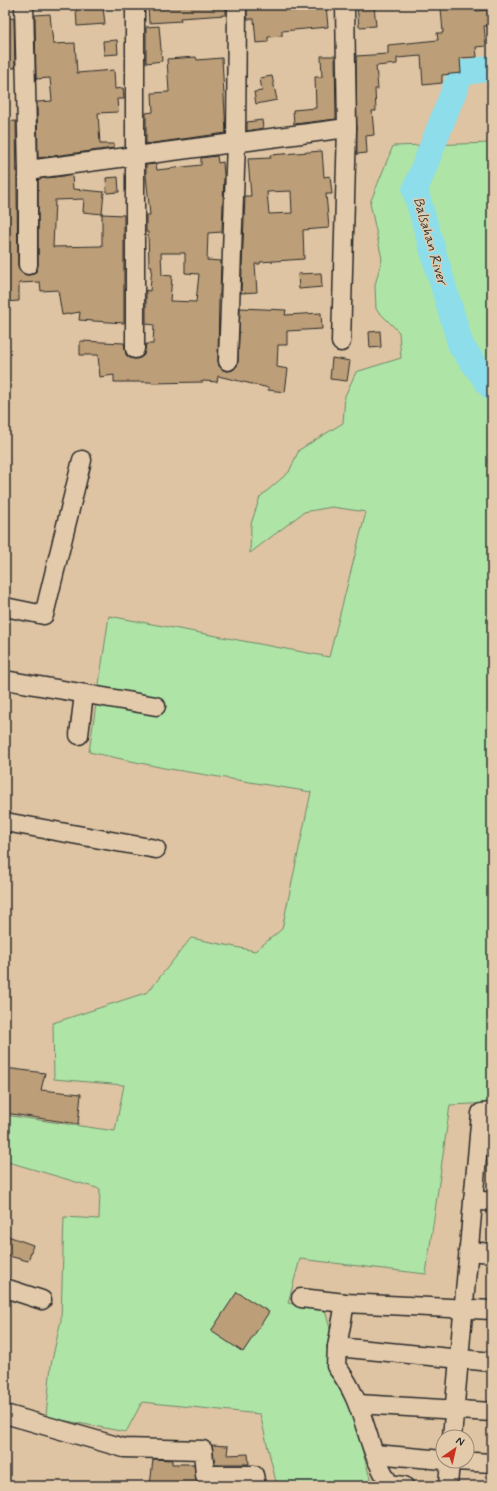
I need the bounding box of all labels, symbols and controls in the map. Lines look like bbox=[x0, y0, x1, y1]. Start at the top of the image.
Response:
water label: Balsahan River bbox=[409, 195, 452, 289]
north arrow bbox=[435, 1429, 475, 1469]
text: N bbox=[453, 1434, 467, 1449]

